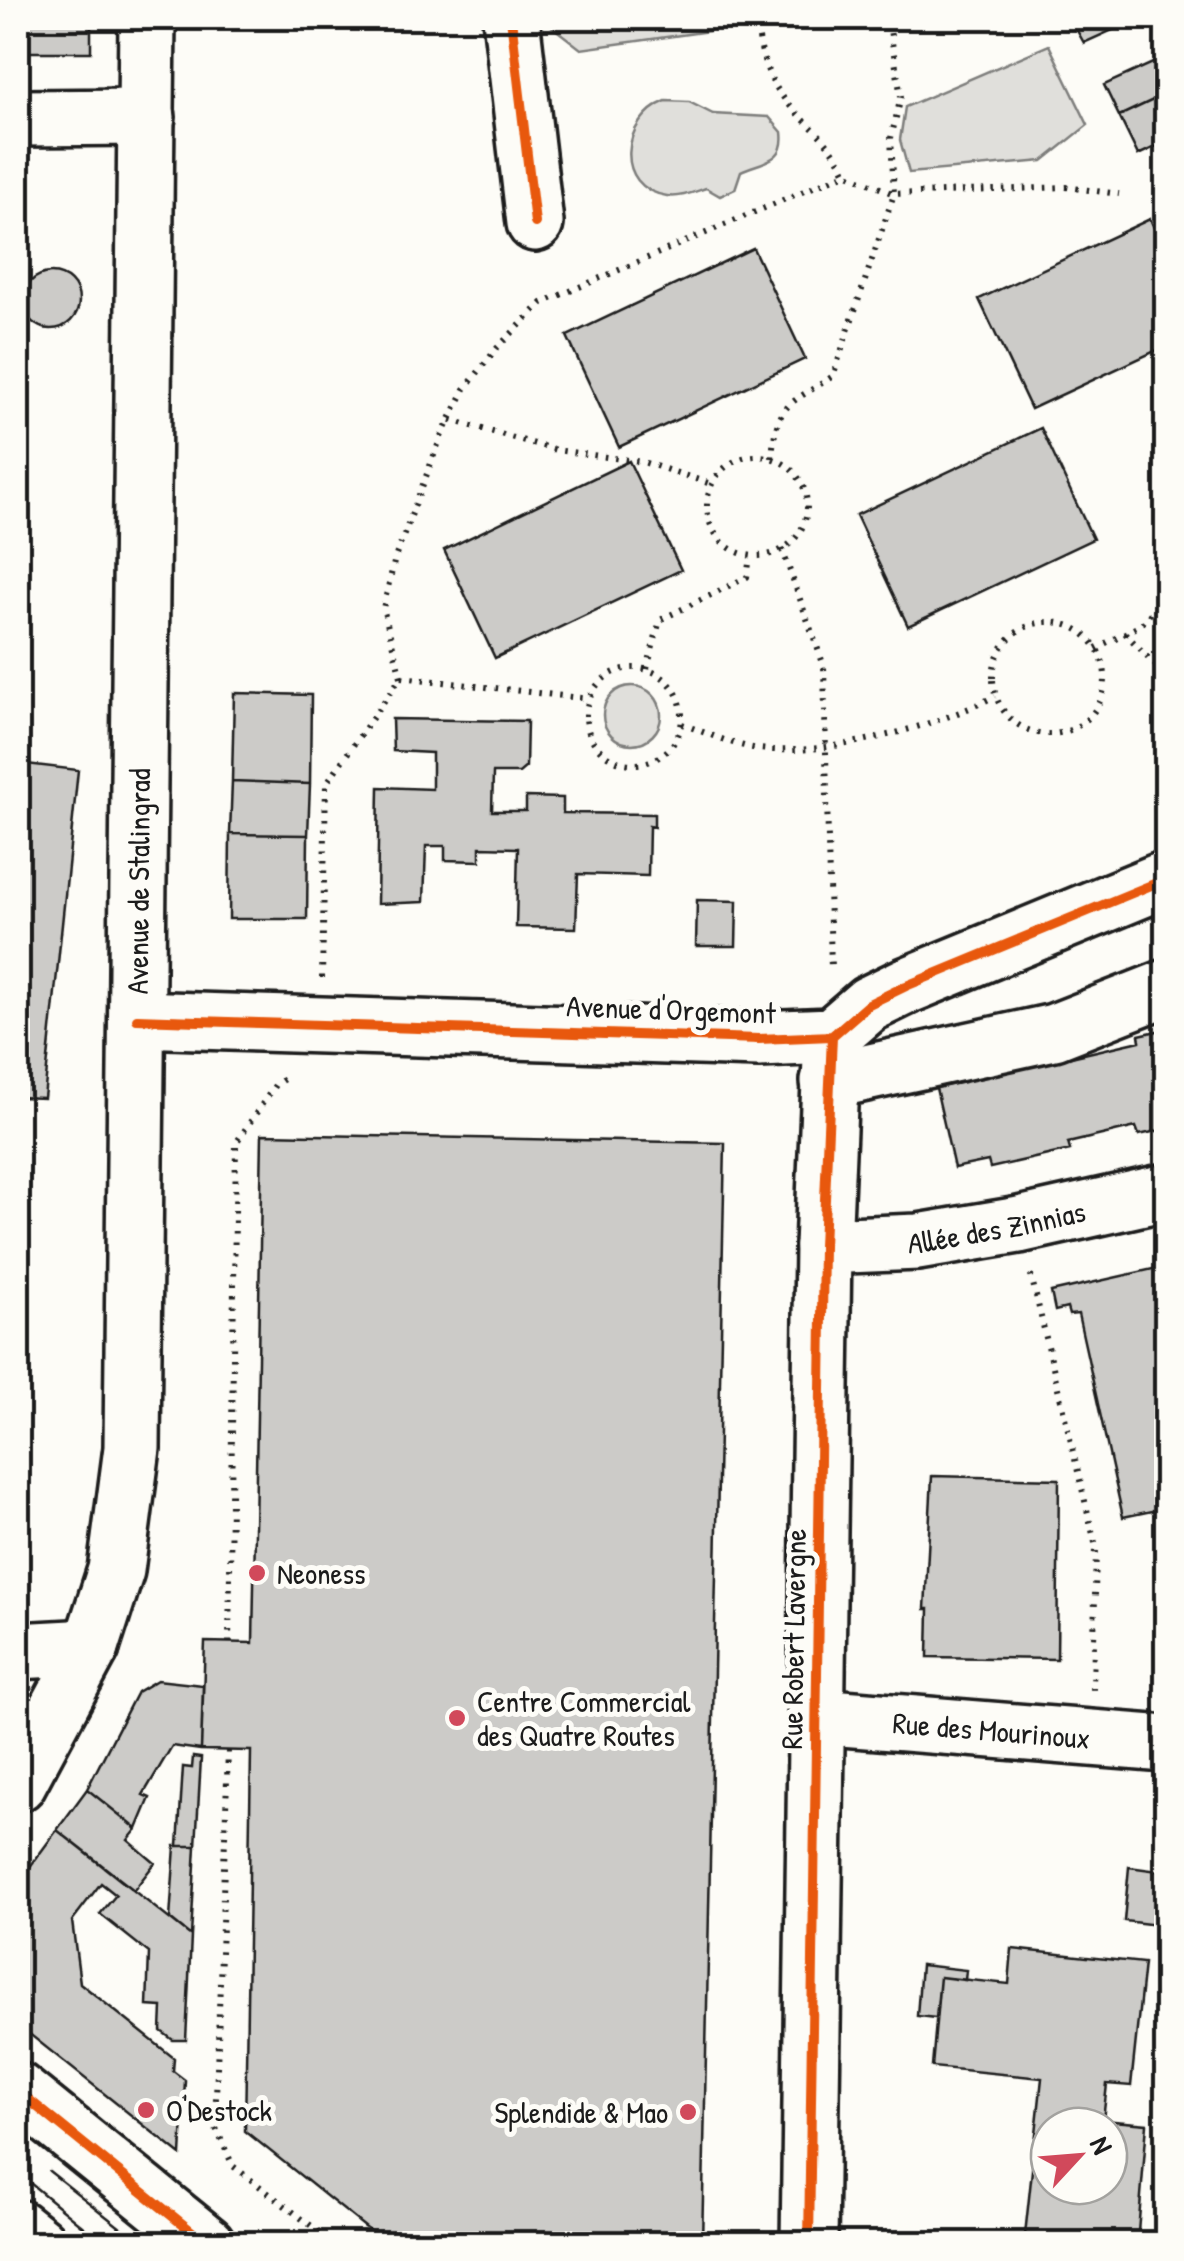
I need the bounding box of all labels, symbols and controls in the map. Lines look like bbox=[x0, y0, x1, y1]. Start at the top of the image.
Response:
street label: Avenue de Stalingrad bbox=[117, 768, 159, 995]
street label: Avenue d'Orgemont bbox=[566, 985, 777, 1033]
street label: Allée des Zinnias bbox=[907, 1191, 1089, 1262]
street label: Rue Robert Lavergne bbox=[771, 1528, 815, 1750]
place label: Neoness bbox=[277, 1553, 366, 1593]
marker: Neoness bbox=[246, 1562, 268, 1584]
place label: Centre Commercial des Quatre Routes bbox=[477, 1681, 691, 1755]
street label: Rue des Mourinoux bbox=[891, 1702, 1092, 1758]
marker: Centre Commercial des Quatre Routes bbox=[446, 1707, 468, 1729]
place label: O'Destock bbox=[166, 2090, 272, 2130]
place label: Splendide & Mao bbox=[494, 2092, 668, 2132]
marker: O'Destock bbox=[135, 2099, 157, 2121]
marker: Splendide & Mao bbox=[677, 2101, 699, 2123]
north arrow bbox=[1029, 2106, 1129, 2206]
text: N bbox=[1081, 2130, 1122, 2160]

